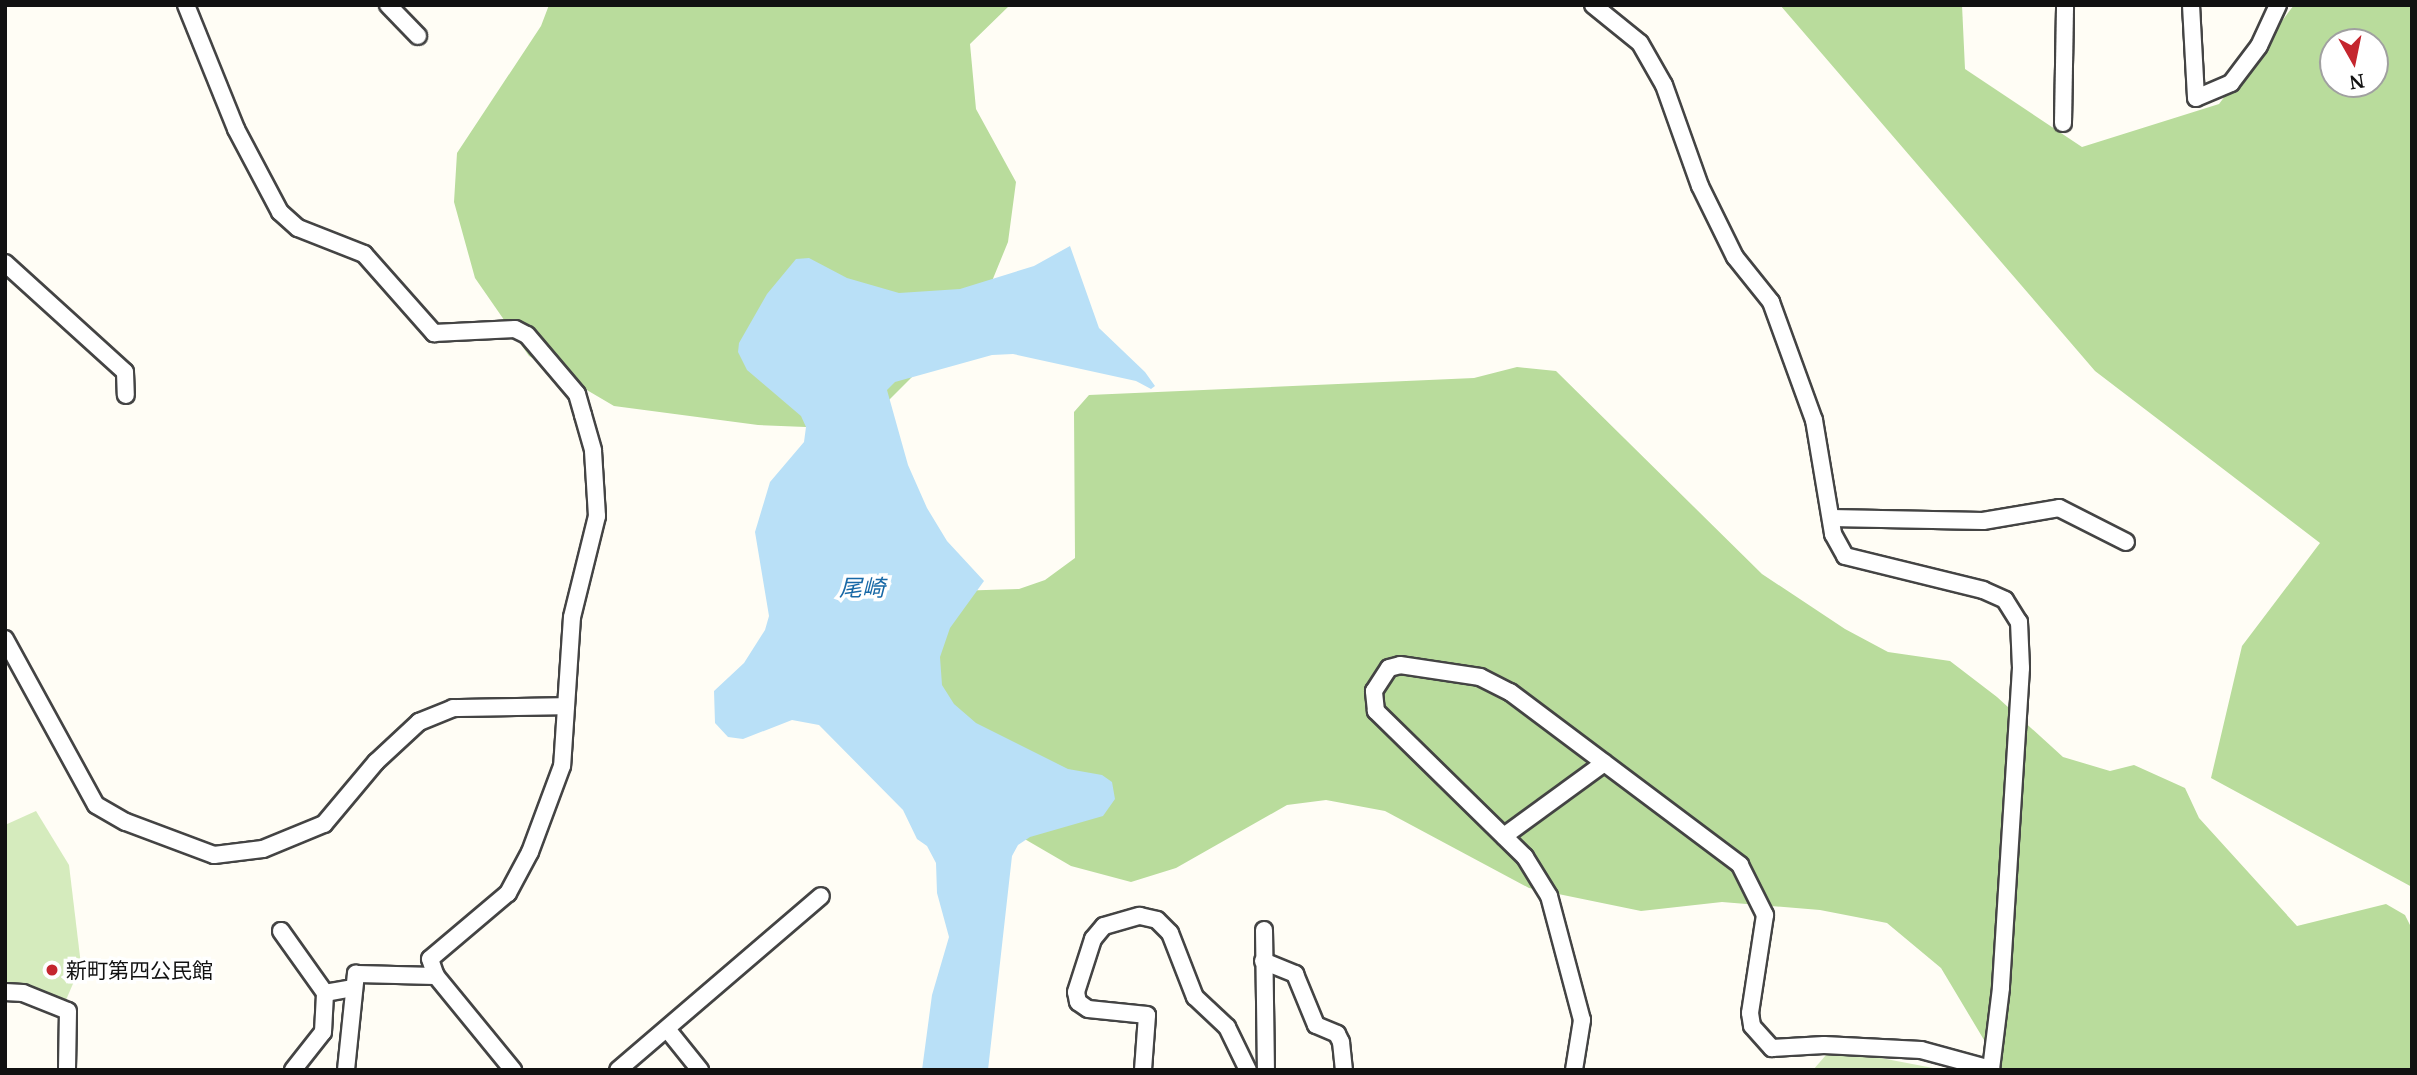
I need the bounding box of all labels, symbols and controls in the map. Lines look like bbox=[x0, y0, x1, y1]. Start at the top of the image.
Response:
north arrow bbox=[2319, 28, 2389, 98]
text: N bbox=[2348, 68, 2366, 96]
water label: 尾崎 bbox=[839, 573, 885, 601]
place label: 新町第四公民館 bbox=[66, 957, 213, 983]
marker: 新町第四公民館 bbox=[44, 962, 60, 978]

